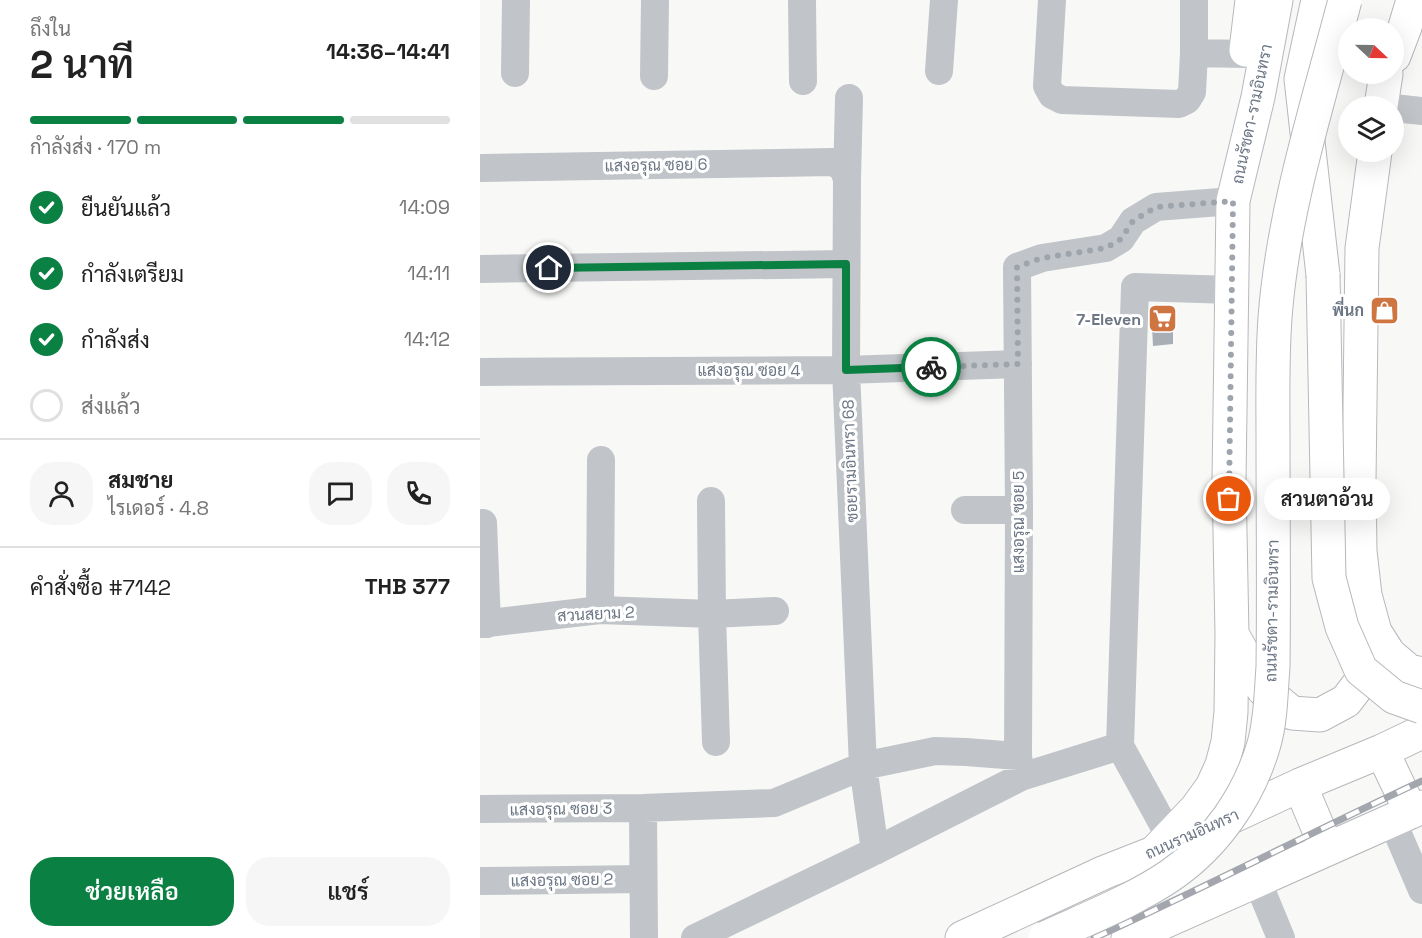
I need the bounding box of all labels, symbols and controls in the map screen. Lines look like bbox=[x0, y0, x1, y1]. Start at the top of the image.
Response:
text: ถึงใน bbox=[30, 16, 71, 42]
north arrow bbox=[1338, 18, 1404, 84]
map controls bbox=[1338, 18, 1404, 162]
text: 14:36–14:41 bbox=[326, 37, 450, 65]
text: 2 นาที bbox=[30, 40, 134, 89]
street label: ถนนรัชดา-รามอินทรา bbox=[1227, 42, 1277, 186]
button: layers bbox=[1338, 96, 1404, 162]
text: กำลังส่ง · 170 m bbox=[30, 134, 161, 160]
street label: แสงอรุณ ซอย 6 bbox=[604, 154, 708, 177]
icon: check bbox=[30, 191, 63, 224]
text: ยืนยันแล้ว bbox=[81, 194, 171, 222]
text: 14:09 bbox=[399, 194, 450, 220]
pin bbox=[523, 242, 574, 293]
icon: home bbox=[532, 251, 565, 284]
icon: check bbox=[30, 257, 63, 290]
text: กำลังเตรียม bbox=[81, 260, 184, 288]
text: 14:11 bbox=[407, 260, 450, 286]
shop icon: พี่นก bbox=[1369, 294, 1401, 326]
place label: พี่นก bbox=[1332, 296, 1364, 321]
supermarket icon: 7-Eleven bbox=[1146, 303, 1178, 335]
place label: 7-Eleven bbox=[1076, 309, 1141, 330]
icon: check bbox=[30, 323, 63, 356]
text: กำลังส่ง bbox=[81, 326, 150, 354]
text: 14:12 bbox=[404, 326, 450, 352]
courier bbox=[901, 337, 961, 397]
icon: bike bbox=[915, 351, 948, 384]
street label: แสงอรุณ ซอย 4 bbox=[698, 360, 800, 382]
text: ส่งแล้ว bbox=[81, 392, 141, 420]
street label: ซอยรามอินทรา 68 bbox=[837, 399, 863, 523]
button: person bbox=[30, 462, 93, 525]
button: chat bbox=[309, 462, 372, 525]
button: phone bbox=[387, 462, 450, 525]
text: สมชาย bbox=[108, 466, 174, 494]
street label: แสงอรุณ ซอย 5 bbox=[1008, 471, 1030, 573]
pin bbox=[1203, 473, 1254, 524]
callout: สวนตาอ้วน bbox=[1265, 478, 1391, 520]
icon: bag bbox=[1212, 482, 1245, 515]
text: สวนตาอ้วน bbox=[1280, 486, 1374, 512]
text: ไรเดอร์ · 4.8 bbox=[108, 495, 209, 521]
street label: ถนนรัชดา-รามอินทรา bbox=[1260, 540, 1284, 682]
text: THB 377 bbox=[365, 572, 450, 600]
text: คำสั่งซื้อ #7142 bbox=[30, 573, 171, 601]
street label: สวนสยาม 2 bbox=[557, 601, 635, 627]
street label: แสงอรุณ ซอย 3 bbox=[510, 798, 612, 821]
street label: ถนนรามอินทรา bbox=[1142, 804, 1242, 864]
button: ช่วยเหลือ bbox=[30, 857, 234, 926]
button: แชร์ bbox=[246, 857, 450, 926]
street label: แสงอรุณ ซอย 2 bbox=[511, 869, 613, 892]

